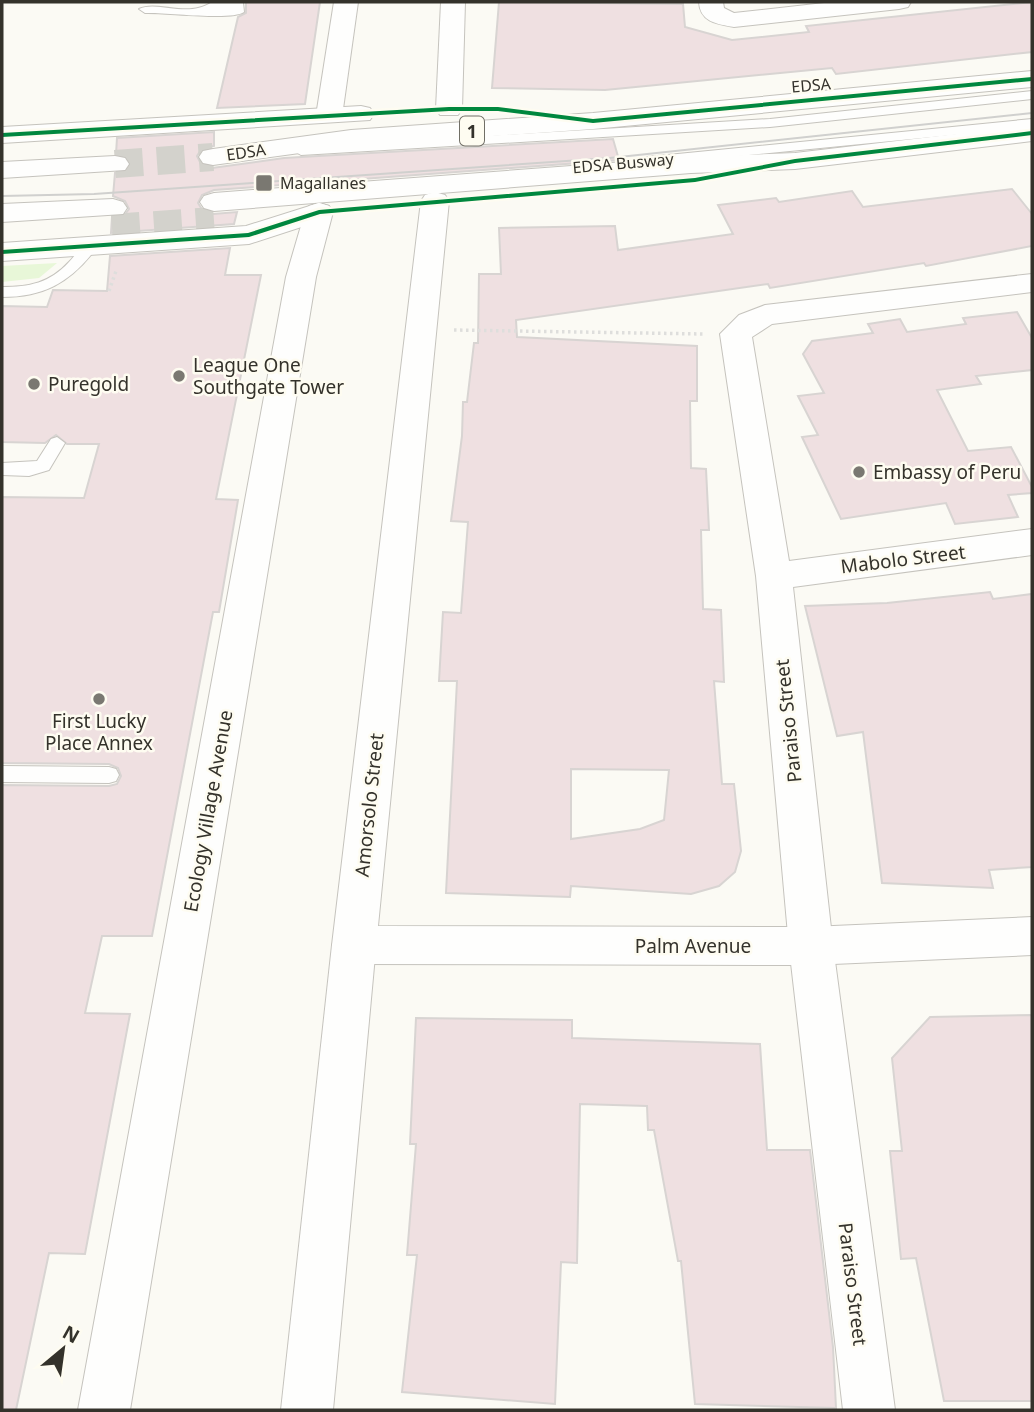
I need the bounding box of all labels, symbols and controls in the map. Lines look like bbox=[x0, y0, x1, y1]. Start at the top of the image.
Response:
street label: EDSA bbox=[790, 72, 832, 98]
road number: 1 bbox=[460, 116, 484, 146]
street label: EDSA bbox=[225, 138, 268, 166]
street label: EDSA Busway bbox=[572, 148, 675, 178]
place label: Magallanes bbox=[280, 172, 366, 194]
marker: Magallanes bbox=[254, 173, 274, 193]
place label: League One Southgate Tower bbox=[193, 352, 344, 400]
marker: League One Southgate Tower bbox=[171, 368, 187, 384]
place label: Puregold bbox=[48, 371, 129, 397]
marker: Puregold bbox=[26, 376, 42, 392]
place label: Embassy of Peru bbox=[873, 459, 1021, 485]
marker: Embassy of Peru bbox=[851, 464, 867, 480]
street label: Mabolo Street bbox=[839, 538, 967, 580]
street label: Paraiso Street bbox=[769, 658, 807, 784]
marker: First Lucky Place Annex bbox=[91, 691, 107, 707]
place label: First Lucky Place Annex bbox=[45, 708, 153, 756]
street label: Ecology Village Avenue bbox=[177, 708, 239, 914]
street label: Amorsolo Street bbox=[349, 732, 389, 878]
street label: Palm Avenue bbox=[635, 933, 751, 959]
street label: Paraiso Street bbox=[833, 1221, 873, 1347]
north arrow bbox=[28, 1314, 98, 1384]
text: N bbox=[58, 1319, 84, 1349]

